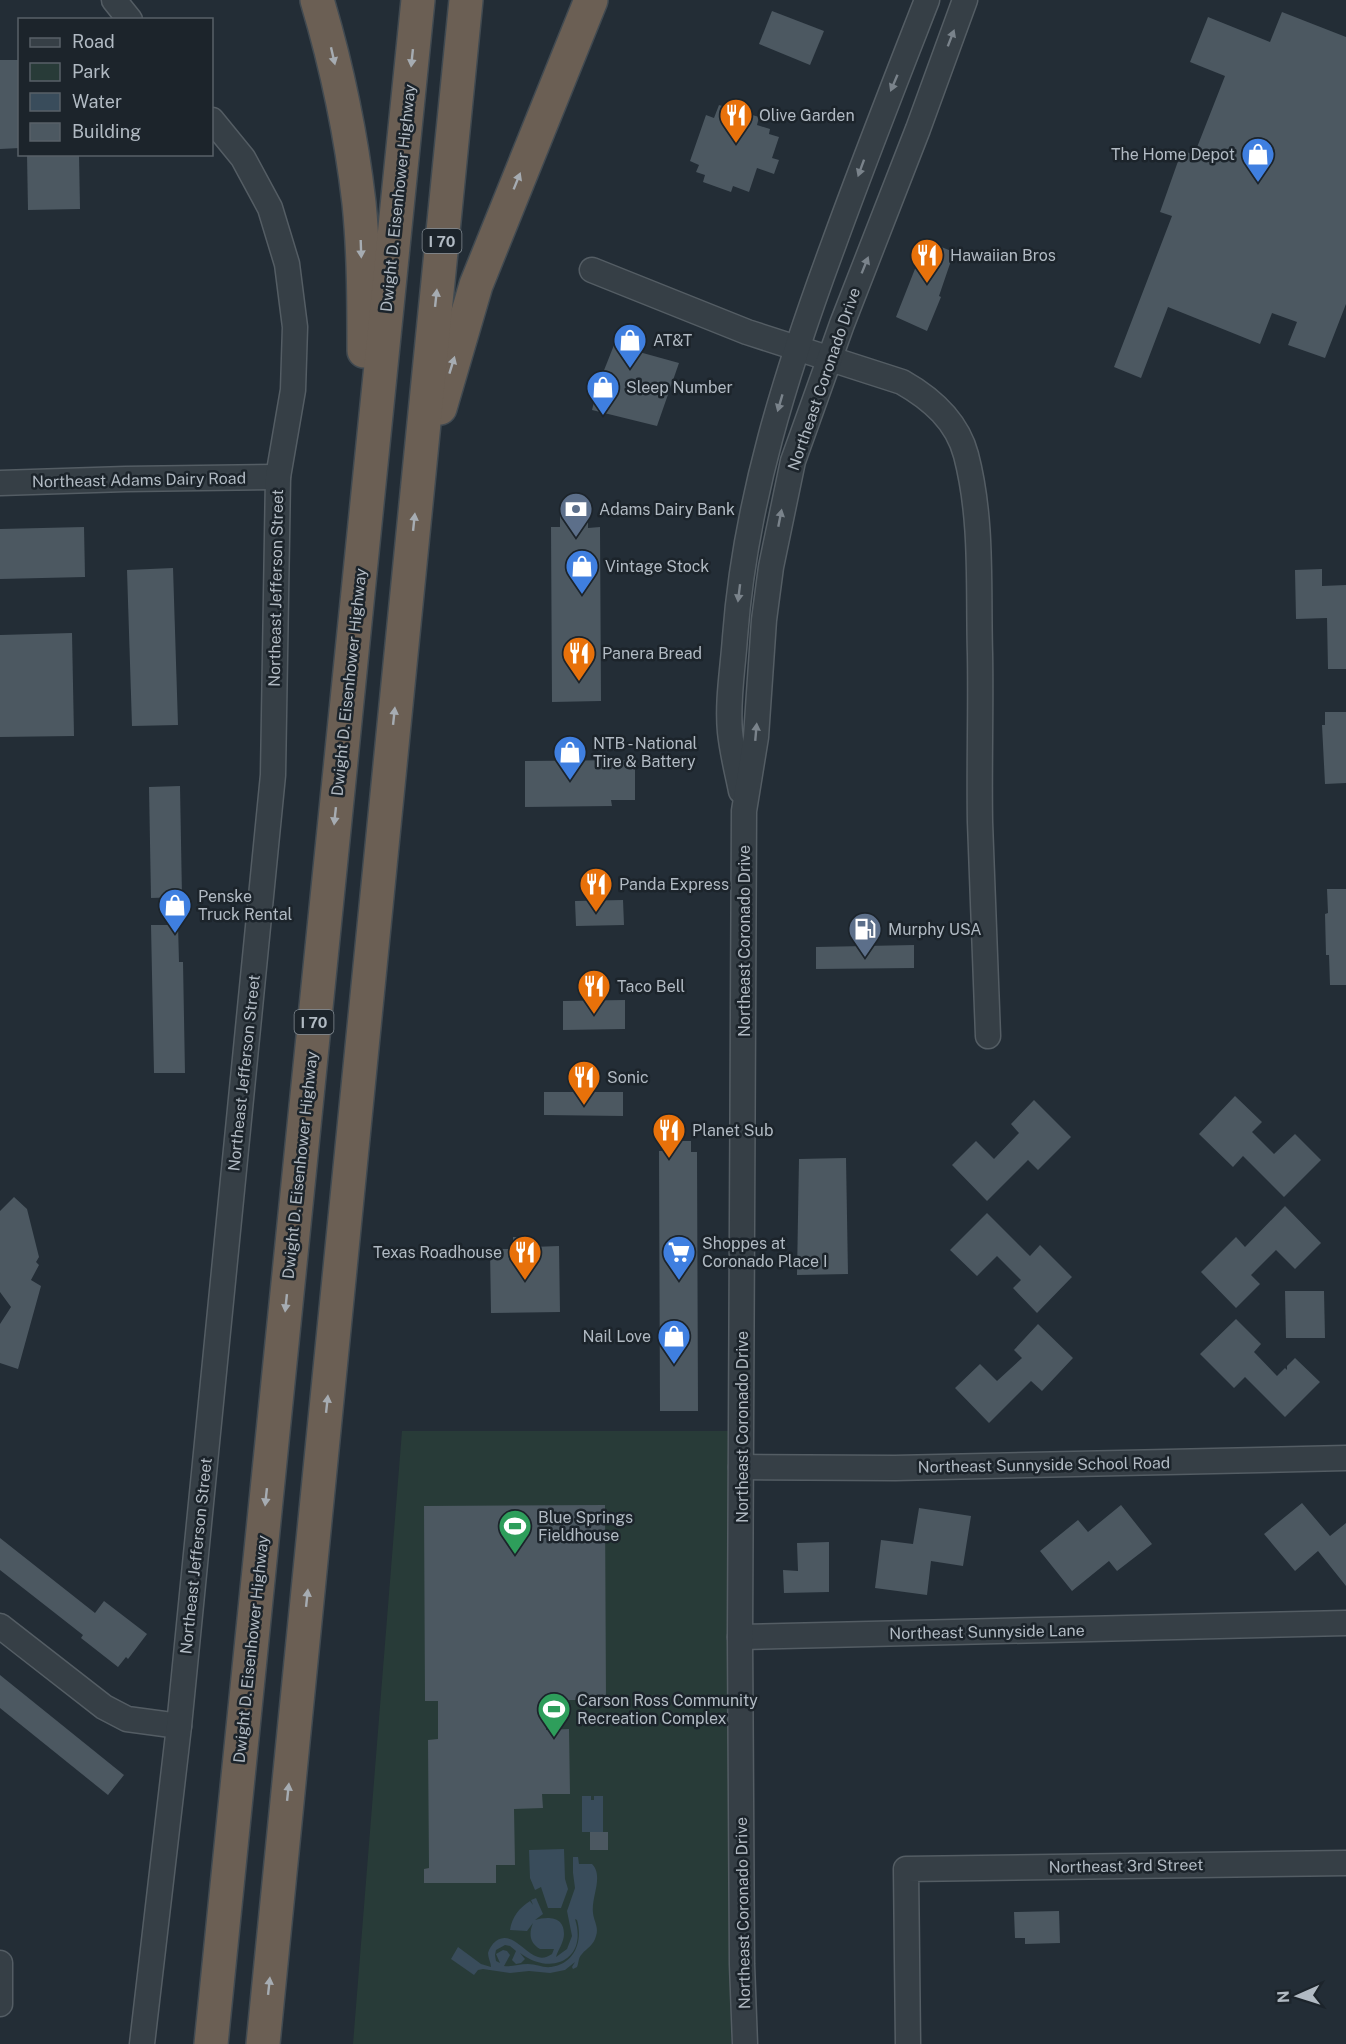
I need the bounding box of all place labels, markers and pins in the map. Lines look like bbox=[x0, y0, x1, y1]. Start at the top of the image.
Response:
restaurant icon: Olive Garden bbox=[718, 97, 754, 144]
place label: Olive Garden bbox=[759, 106, 855, 125]
shop icon: The Home Depot bbox=[1240, 136, 1276, 183]
place label: The Home Depot bbox=[1111, 145, 1235, 164]
restaurant icon: Hawaiian Bros bbox=[909, 237, 945, 284]
place label: Hawaiian Bros bbox=[950, 246, 1056, 265]
shop icon: AT&T bbox=[612, 322, 648, 369]
place label: AT&T bbox=[653, 331, 693, 350]
shop icon: Sleep Number bbox=[585, 369, 621, 416]
place label: Sleep Number bbox=[626, 378, 733, 397]
bank icon: Adams Dairy Bank bbox=[558, 491, 594, 538]
place label: Adams Dairy Bank bbox=[599, 500, 735, 519]
shop icon: Vintage Stock bbox=[564, 548, 600, 595]
place label: Vintage Stock bbox=[605, 557, 709, 576]
restaurant icon: Panera Bread bbox=[561, 635, 597, 682]
place label: Panera Bread bbox=[602, 644, 702, 663]
shop icon: NTB - National Tire & Battery bbox=[552, 734, 588, 781]
place label: NTB - National Tire & Battery bbox=[593, 734, 697, 771]
restaurant icon: Panda Express bbox=[578, 866, 614, 913]
place label: Panda Express bbox=[619, 875, 729, 894]
shop icon: Penske Truck Rental bbox=[157, 887, 193, 934]
place label: Penske Truck Rental bbox=[198, 887, 293, 924]
fuel station icon: Murphy USA bbox=[847, 911, 883, 958]
place label: Murphy USA bbox=[888, 920, 982, 939]
restaurant icon: Taco Bell bbox=[576, 968, 612, 1015]
place label: Taco Bell bbox=[617, 977, 685, 996]
restaurant icon: Sonic bbox=[566, 1059, 602, 1106]
place label: Sonic bbox=[607, 1068, 649, 1087]
restaurant icon: Planet Sub bbox=[651, 1112, 687, 1159]
place label: Planet Sub bbox=[692, 1121, 774, 1140]
restaurant icon: Texas Roadhouse bbox=[507, 1234, 543, 1281]
supermarket icon: Shoppes at Coronado Place I bbox=[661, 1234, 697, 1281]
place label: Shoppes at Coronado Place I bbox=[702, 1234, 827, 1271]
place label: Texas Roadhouse bbox=[373, 1243, 502, 1262]
shop icon: Nail Love bbox=[656, 1318, 692, 1365]
place label: Nail Love bbox=[583, 1327, 651, 1346]
sports icon: Blue Springs Fieldhouse bbox=[497, 1508, 533, 1555]
place label: Blue Springs Fieldhouse bbox=[538, 1508, 633, 1545]
sports icon: Carson Ross Community Recreation Complex bbox=[536, 1691, 572, 1738]
place label: Carson Ross Community Recreation Complex bbox=[577, 1691, 758, 1728]

